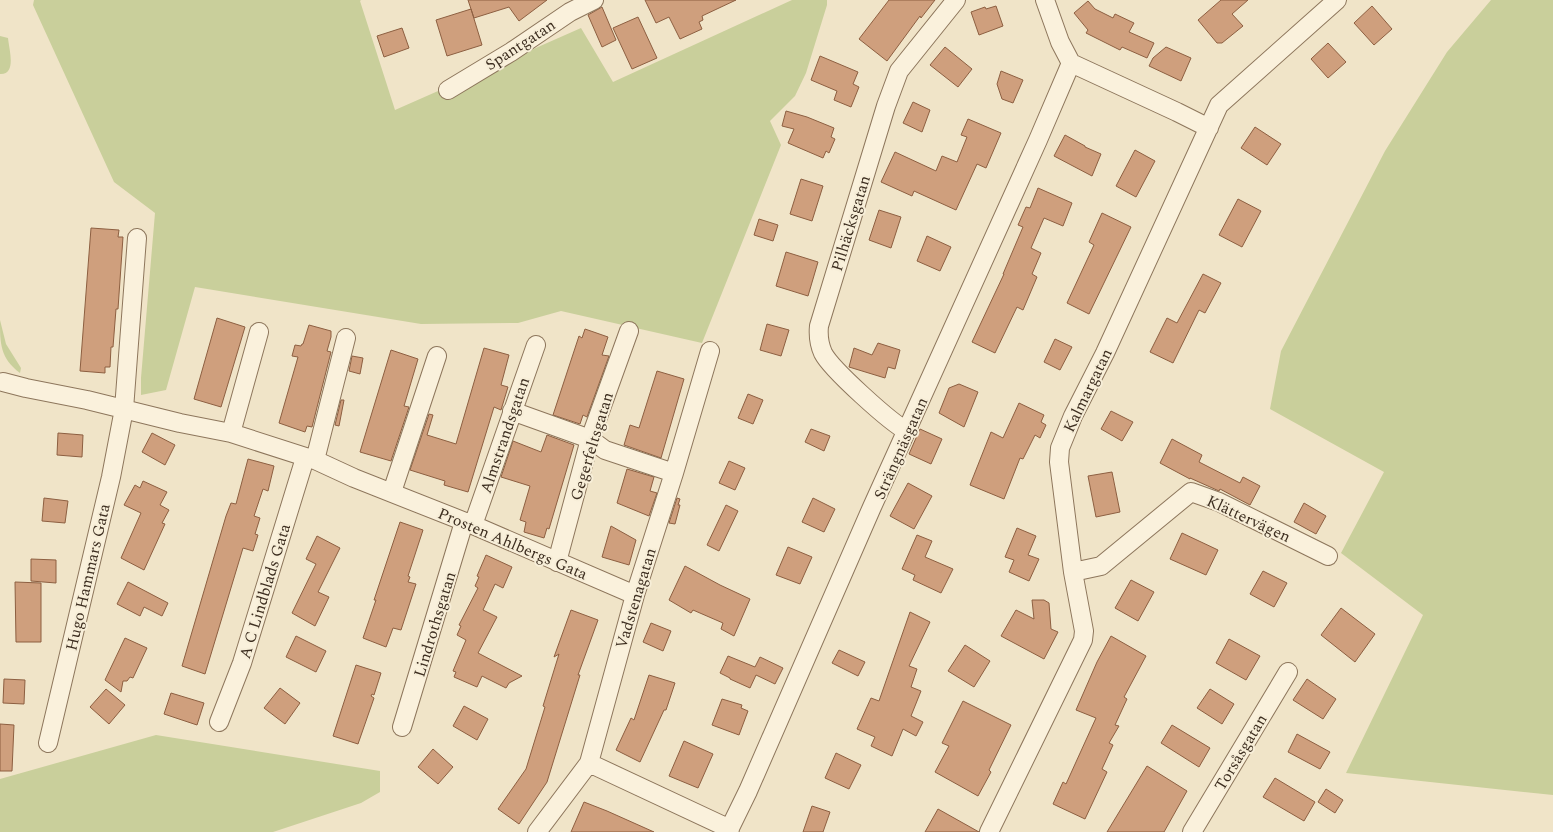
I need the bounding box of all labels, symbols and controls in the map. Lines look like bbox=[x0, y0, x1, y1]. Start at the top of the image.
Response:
street label: Spantgatan bbox=[481, 13, 560, 77]
street label: Pilhäcksgatan bbox=[825, 172, 877, 274]
street label: Kalmargatan bbox=[1057, 344, 1119, 436]
street label: Almstrandsgatan bbox=[474, 374, 536, 497]
street label: Gegerfeltsgatan bbox=[564, 389, 620, 504]
street label: Strängnäsgatan bbox=[868, 393, 934, 503]
street label: Klättervägen bbox=[1203, 489, 1295, 549]
street label: Hugo Hammars Gata bbox=[59, 501, 117, 653]
street label: Prosten Ahlbergs Gata bbox=[434, 501, 591, 586]
street label: A C Lindblads Gata bbox=[233, 521, 297, 662]
street label: Vadstenagatan bbox=[609, 545, 663, 652]
street label: Lindrothsgatan bbox=[408, 569, 462, 680]
street label: Torsåsgatan bbox=[1209, 710, 1273, 795]

